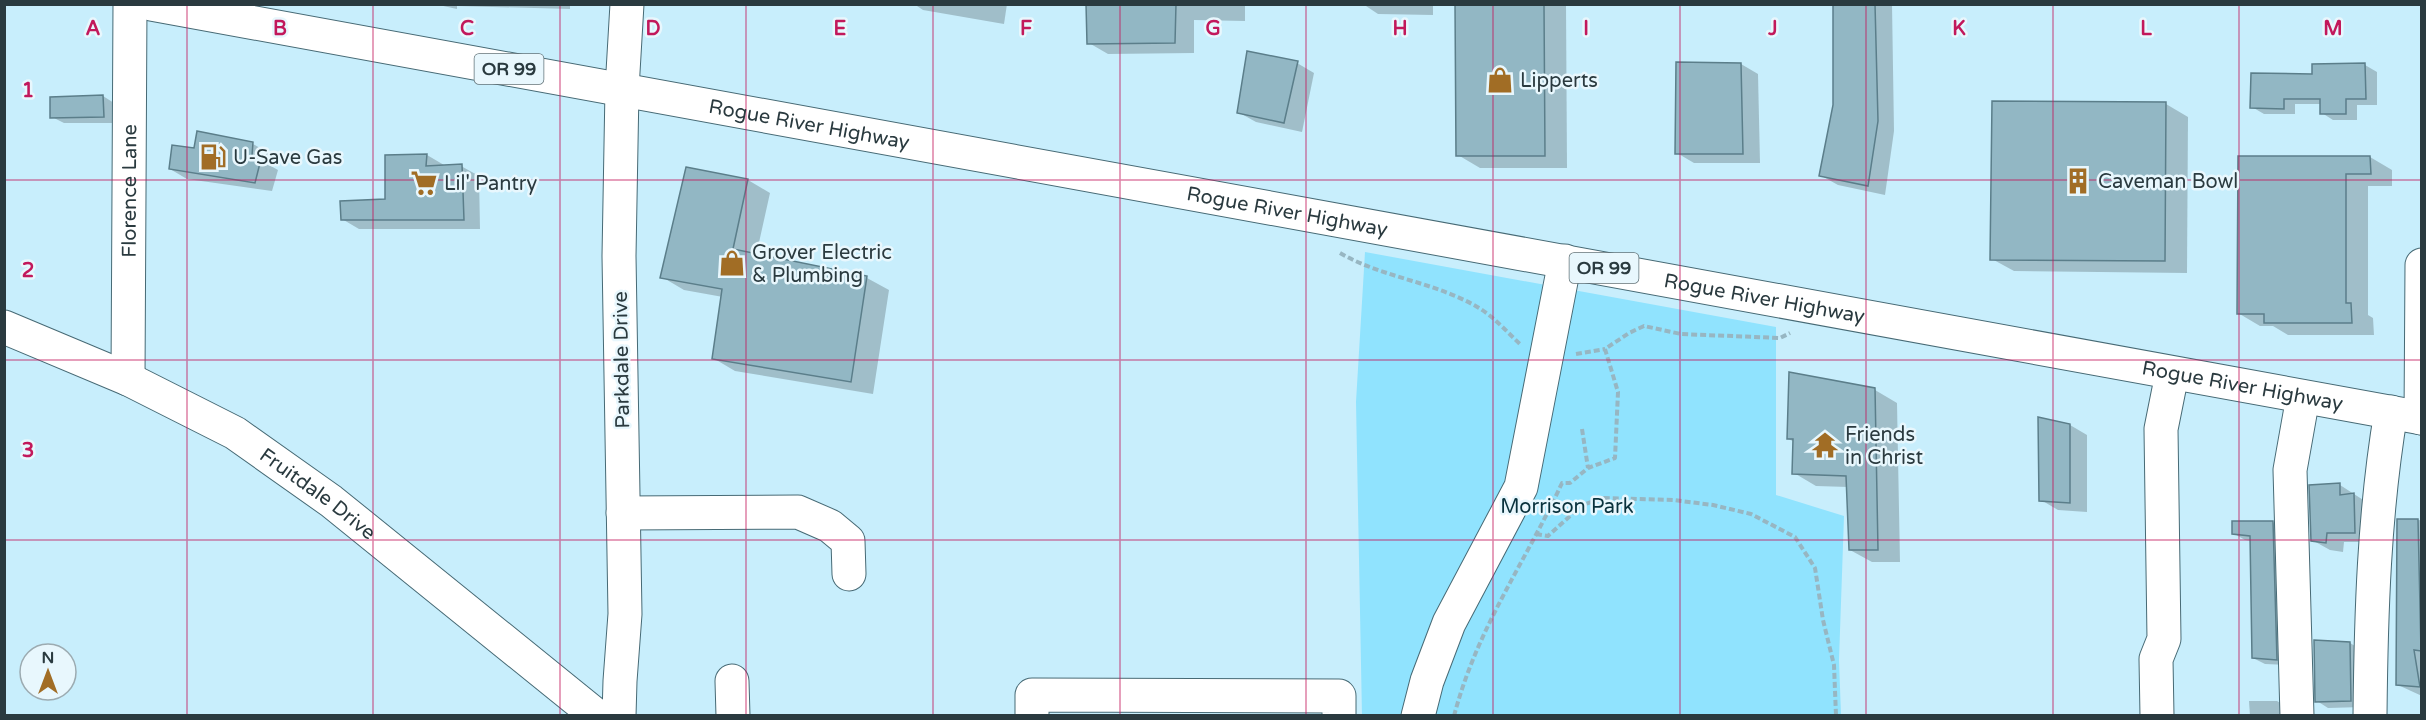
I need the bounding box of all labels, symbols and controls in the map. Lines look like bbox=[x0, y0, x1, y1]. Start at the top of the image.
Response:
text: A bbox=[86, 17, 101, 41]
text: B bbox=[273, 17, 287, 41]
text: C bbox=[460, 17, 474, 41]
text: D bbox=[645, 17, 661, 41]
text: E bbox=[834, 17, 847, 41]
text: F bbox=[1020, 17, 1032, 41]
text: G bbox=[1205, 17, 1221, 41]
text: H bbox=[1392, 17, 1408, 41]
text: I bbox=[1583, 17, 1589, 41]
text: J bbox=[1767, 17, 1778, 41]
text: K bbox=[1952, 17, 1966, 41]
text: L bbox=[2140, 17, 2152, 41]
text: M bbox=[2323, 17, 2343, 41]
road number: OR 99 bbox=[474, 54, 544, 84]
shop icon: Lipperts bbox=[1485, 65, 1515, 95]
place label: Lipperts bbox=[1520, 69, 1598, 93]
text: 1 bbox=[22, 79, 34, 103]
street label: Rogue River Highway bbox=[707, 95, 912, 155]
street label: Florence Lane bbox=[118, 124, 142, 258]
fuel station icon: U-Save Gas bbox=[198, 142, 228, 172]
place label: U-Save Gas bbox=[233, 146, 342, 170]
building icon: Caveman Bowl bbox=[2063, 166, 2093, 196]
supermarket icon: Lil' Pantry bbox=[409, 168, 439, 198]
place label: Caveman Bowl bbox=[2098, 170, 2238, 194]
place label: Lil' Pantry bbox=[444, 172, 538, 196]
street label: Rogue River Highway bbox=[1185, 182, 1390, 242]
place label: Grover Electric & Plumbing bbox=[752, 241, 892, 288]
shop icon: Grover Electric & Plumbing bbox=[717, 248, 747, 278]
road number: OR 99 bbox=[1570, 253, 1638, 283]
text: 2 bbox=[22, 259, 34, 283]
street label: Rogue River Highway bbox=[1662, 269, 1867, 329]
street label: Parkdale Drive bbox=[609, 291, 635, 429]
street label: Rogue River Highway bbox=[2140, 356, 2345, 416]
place label: Friends in Christ bbox=[1845, 423, 1924, 470]
temple icon: Friends in Christ bbox=[1810, 430, 1840, 460]
text: 3 bbox=[22, 439, 34, 463]
street label: Fruitdale Drive bbox=[255, 443, 380, 545]
park label: Morrison Park bbox=[1500, 495, 1634, 519]
north arrow bbox=[18, 642, 78, 702]
text: N bbox=[42, 648, 54, 668]

